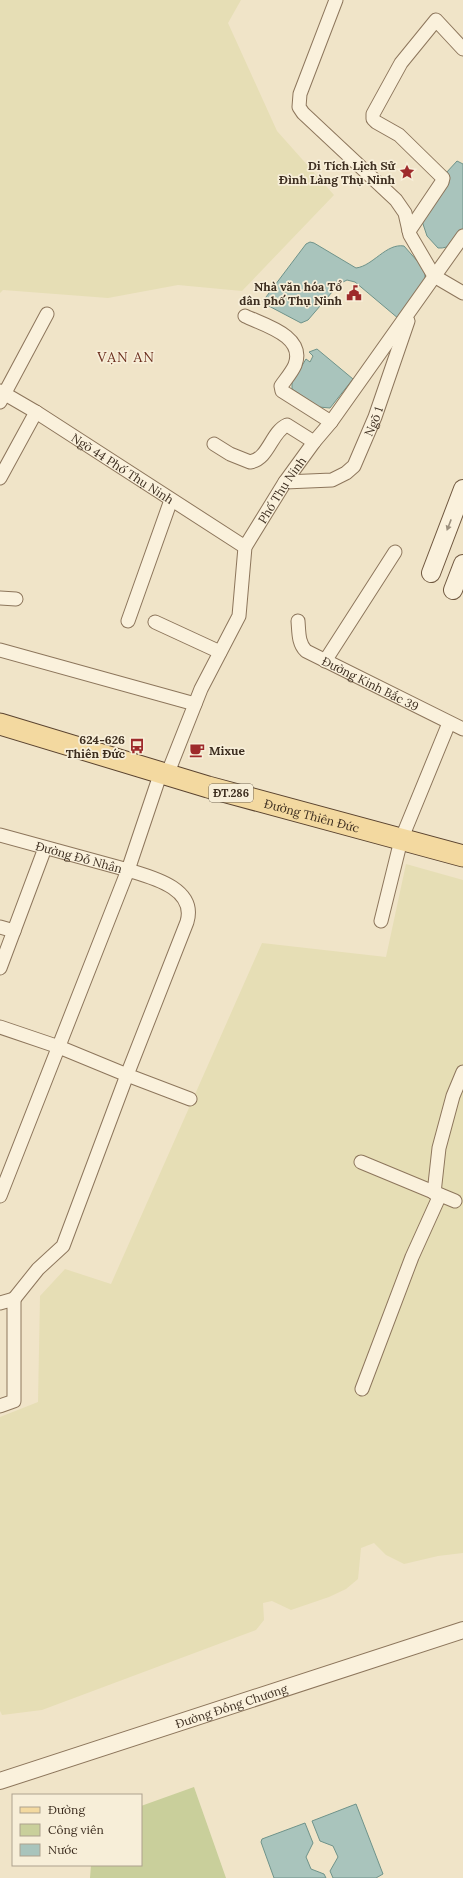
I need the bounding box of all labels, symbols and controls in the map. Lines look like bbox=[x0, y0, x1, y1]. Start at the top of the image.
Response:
place label: Di Tích Lịch Sử Đình Làng Thụ Ninh bbox=[279, 158, 397, 187]
place icon: Di Tích Lịch Sử Đình Làng Thụ Ninh bbox=[398, 163, 416, 181]
place label: Nhà văn hóa Tổ dân phố Thụ Ninh bbox=[239, 279, 343, 308]
public building icon: Nhà văn hóa Tổ dân phố Thụ Ninh bbox=[345, 284, 363, 302]
district label: VẠN AN bbox=[96, 348, 155, 366]
street label: Ngõ 1 bbox=[360, 405, 386, 438]
street label: Ngõ 44 Phố Thụ Ninh bbox=[69, 430, 177, 507]
street label: Phố Thụ Ninh bbox=[254, 453, 309, 526]
one-way arrow bbox=[445, 519, 451, 531]
street label: Đường Kinh Bắc 39 bbox=[320, 653, 422, 714]
place label: 624-626 Thiên Đức bbox=[66, 732, 126, 761]
bus stop icon: 624-626 Thiên Đức bbox=[128, 737, 146, 755]
cafe icon: Mixue bbox=[188, 741, 206, 759]
place label: Mixue bbox=[209, 743, 245, 758]
road number: ĐT.286 bbox=[209, 784, 253, 802]
street label: Đường Thiên Đức bbox=[263, 795, 361, 835]
street label: Đường Đỗ Nhân bbox=[34, 838, 124, 876]
street label: Đường Đồng Chương bbox=[173, 1680, 289, 1731]
legend bbox=[12, 1794, 142, 1866]
text: Đường bbox=[48, 1802, 85, 1817]
text: Công viên bbox=[48, 1822, 104, 1837]
text: Nước bbox=[48, 1842, 78, 1857]

